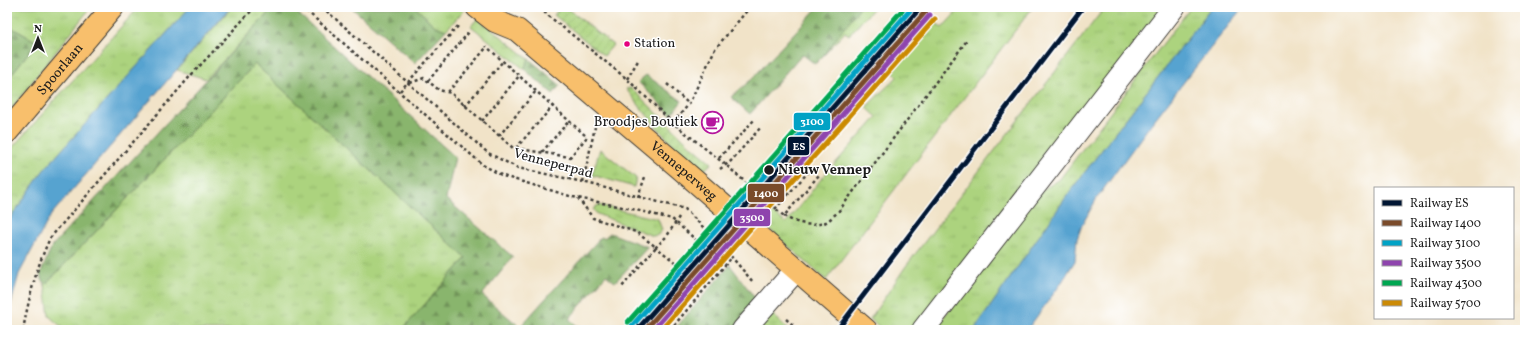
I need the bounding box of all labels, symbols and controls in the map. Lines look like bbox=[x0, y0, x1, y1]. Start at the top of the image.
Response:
north arrow bbox=[18, 18, 58, 58]
text: N bbox=[34, 22, 42, 37]
place label: Station bbox=[634, 35, 675, 53]
street label: Spoorlaan bbox=[32, 39, 88, 100]
marker: Station bbox=[622, 39, 632, 49]
cafe icon: Broodjes Boutiek bbox=[700, 109, 726, 135]
line badge: 3100 bbox=[793, 112, 831, 131]
place label: Broodjes Boutiek bbox=[594, 113, 698, 132]
text: 3100 bbox=[800, 115, 824, 130]
line badge: ES bbox=[787, 136, 810, 156]
street label: Venneperweg bbox=[646, 137, 721, 206]
text: ES bbox=[792, 140, 806, 155]
street label: Venneperpad bbox=[511, 144, 595, 184]
place label: Nieuw Vennep bbox=[778, 161, 871, 180]
marker: Nieuw Vennep bbox=[762, 163, 776, 177]
line badge: 1400 bbox=[747, 183, 785, 203]
text: 1400 bbox=[754, 187, 778, 202]
legend bbox=[1374, 187, 1514, 319]
text: Railway ES bbox=[1410, 196, 1469, 212]
line badge: 3500 bbox=[733, 208, 771, 227]
text: 3500 bbox=[740, 211, 764, 226]
text: Railway 1400 bbox=[1410, 216, 1481, 232]
text: Railway 3100 bbox=[1410, 236, 1480, 252]
text: Railway 3500 bbox=[1410, 256, 1481, 272]
text: Railway 4300 bbox=[1410, 276, 1482, 292]
text: Railway 5700 bbox=[1410, 296, 1481, 312]

